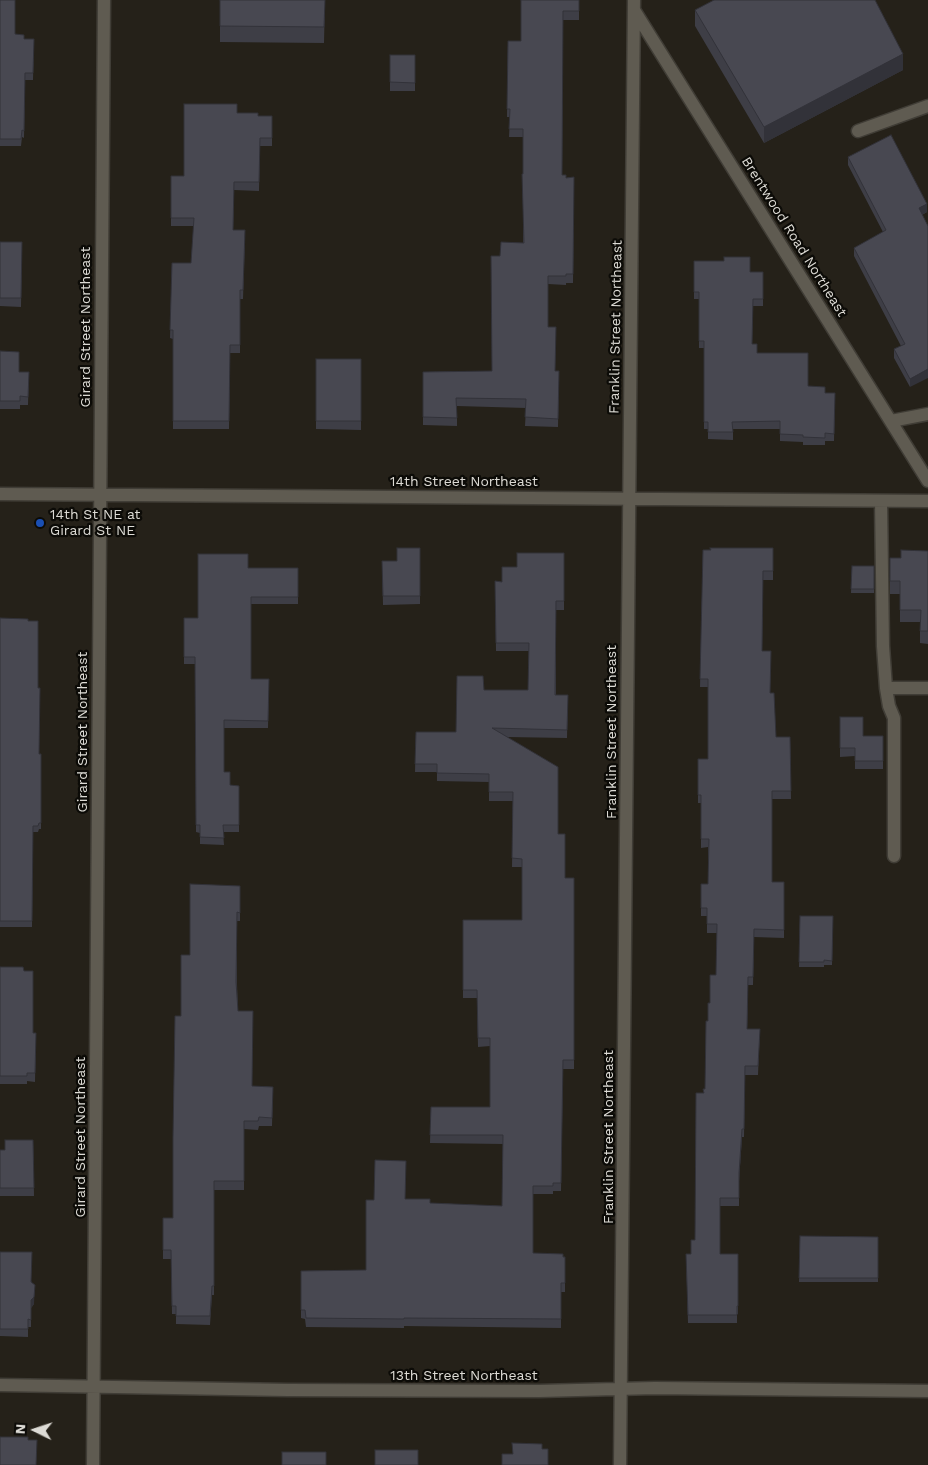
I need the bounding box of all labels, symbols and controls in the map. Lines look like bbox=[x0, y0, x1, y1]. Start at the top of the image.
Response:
street label: Brentwood Road Northeast bbox=[738, 154, 850, 320]
street label: Franklin Street Northeast bbox=[606, 240, 626, 414]
street label: Girard Street Northeast bbox=[78, 247, 94, 407]
street label: 14th Street Northeast bbox=[390, 474, 538, 490]
place label: 14th St NE at Girard St NE bbox=[50, 507, 140, 540]
marker: 14th St NE at Girard St NE bbox=[34, 517, 46, 529]
street label: Franklin Street Northeast bbox=[604, 645, 620, 819]
street label: Girard Street Northeast bbox=[75, 652, 91, 812]
street label: Franklin Street Northeast bbox=[601, 1050, 617, 1224]
street label: Girard Street Northeast bbox=[73, 1057, 89, 1217]
street label: 13th Street Northeast bbox=[390, 1368, 538, 1384]
north arrow bbox=[10, 1405, 60, 1455]
text: N bbox=[12, 1423, 28, 1435]

